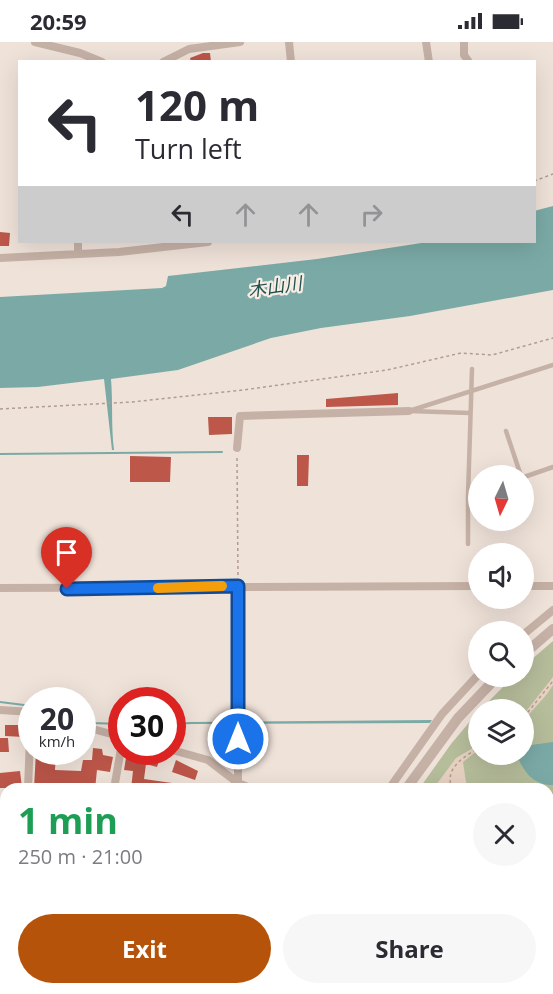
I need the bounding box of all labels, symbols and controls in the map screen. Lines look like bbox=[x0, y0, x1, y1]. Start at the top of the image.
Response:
text: 20:59 bbox=[30, 6, 87, 36]
text: 120 m bbox=[135, 76, 259, 133]
icon: left bbox=[36, 84, 114, 162]
text: Turn left bbox=[135, 130, 242, 167]
icon: left bbox=[166, 198, 199, 231]
icon: ahead bbox=[229, 198, 262, 231]
icon: ahead bbox=[292, 198, 325, 231]
icon: right bbox=[355, 198, 388, 231]
water label: 木山川 bbox=[246, 270, 305, 302]
north arrow bbox=[468, 465, 534, 531]
map controls bbox=[468, 465, 534, 765]
pin bbox=[41, 527, 92, 589]
icon: arrive bbox=[50, 536, 83, 569]
button: sound bbox=[468, 543, 534, 609]
button: search bbox=[468, 621, 534, 687]
speed limit sign: 30 bbox=[108, 687, 186, 765]
text: 20 bbox=[40, 698, 74, 739]
button: layers bbox=[468, 699, 534, 765]
position arrow bbox=[206, 707, 270, 771]
text: km/h bbox=[39, 731, 75, 751]
text: 1 min bbox=[18, 796, 118, 845]
button: close bbox=[473, 803, 536, 866]
text: 250 m · 21:00 bbox=[18, 843, 143, 870]
button: Exit bbox=[18, 914, 271, 983]
button: Share bbox=[283, 914, 536, 983]

